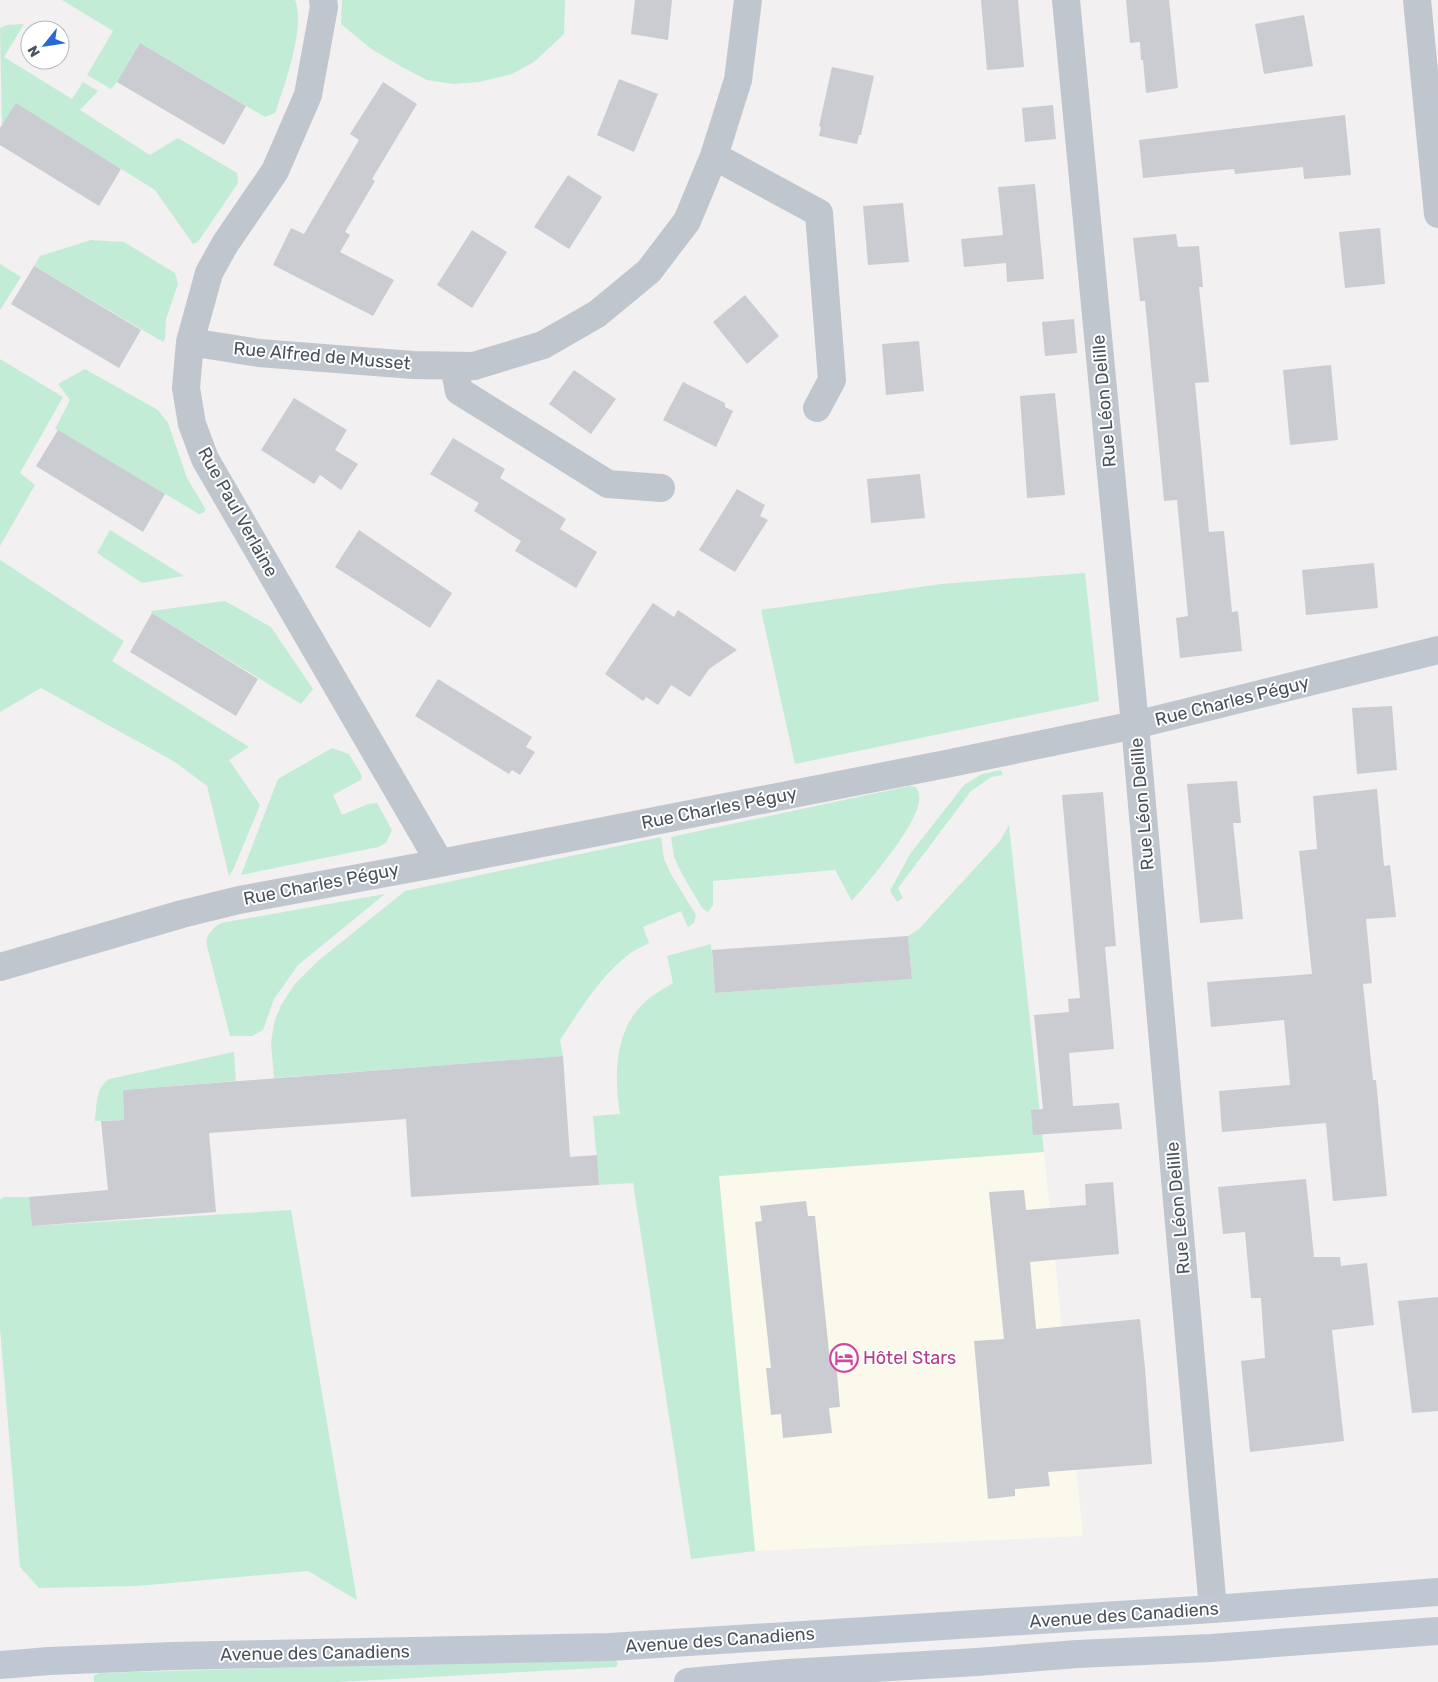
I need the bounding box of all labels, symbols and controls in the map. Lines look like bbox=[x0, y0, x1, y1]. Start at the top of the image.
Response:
north arrow bbox=[20, 20, 70, 70]
text: N bbox=[24, 43, 44, 60]
street label: Rue Léon Delille bbox=[1087, 334, 1121, 468]
street label: Rue Alfred de Musset bbox=[233, 337, 411, 375]
street label: Rue Paul Verlaine bbox=[193, 443, 283, 581]
street label: Rue Charles Péguy bbox=[1153, 671, 1311, 731]
street label: Rue Léon Delille bbox=[1125, 737, 1159, 871]
street label: Rue Charles Péguy bbox=[639, 782, 799, 834]
street label: Rue Charles Péguy bbox=[241, 858, 401, 910]
street label: Rue Léon Delille bbox=[1161, 1141, 1195, 1275]
hotel icon: Hôtel Stars bbox=[829, 1343, 859, 1373]
place label: Hôtel Stars bbox=[863, 1347, 956, 1369]
street label: Avenue des Canadiens bbox=[1029, 1597, 1219, 1633]
street label: Avenue des Canadiens bbox=[625, 1622, 815, 1658]
street label: Avenue des Canadiens bbox=[220, 1640, 410, 1666]

